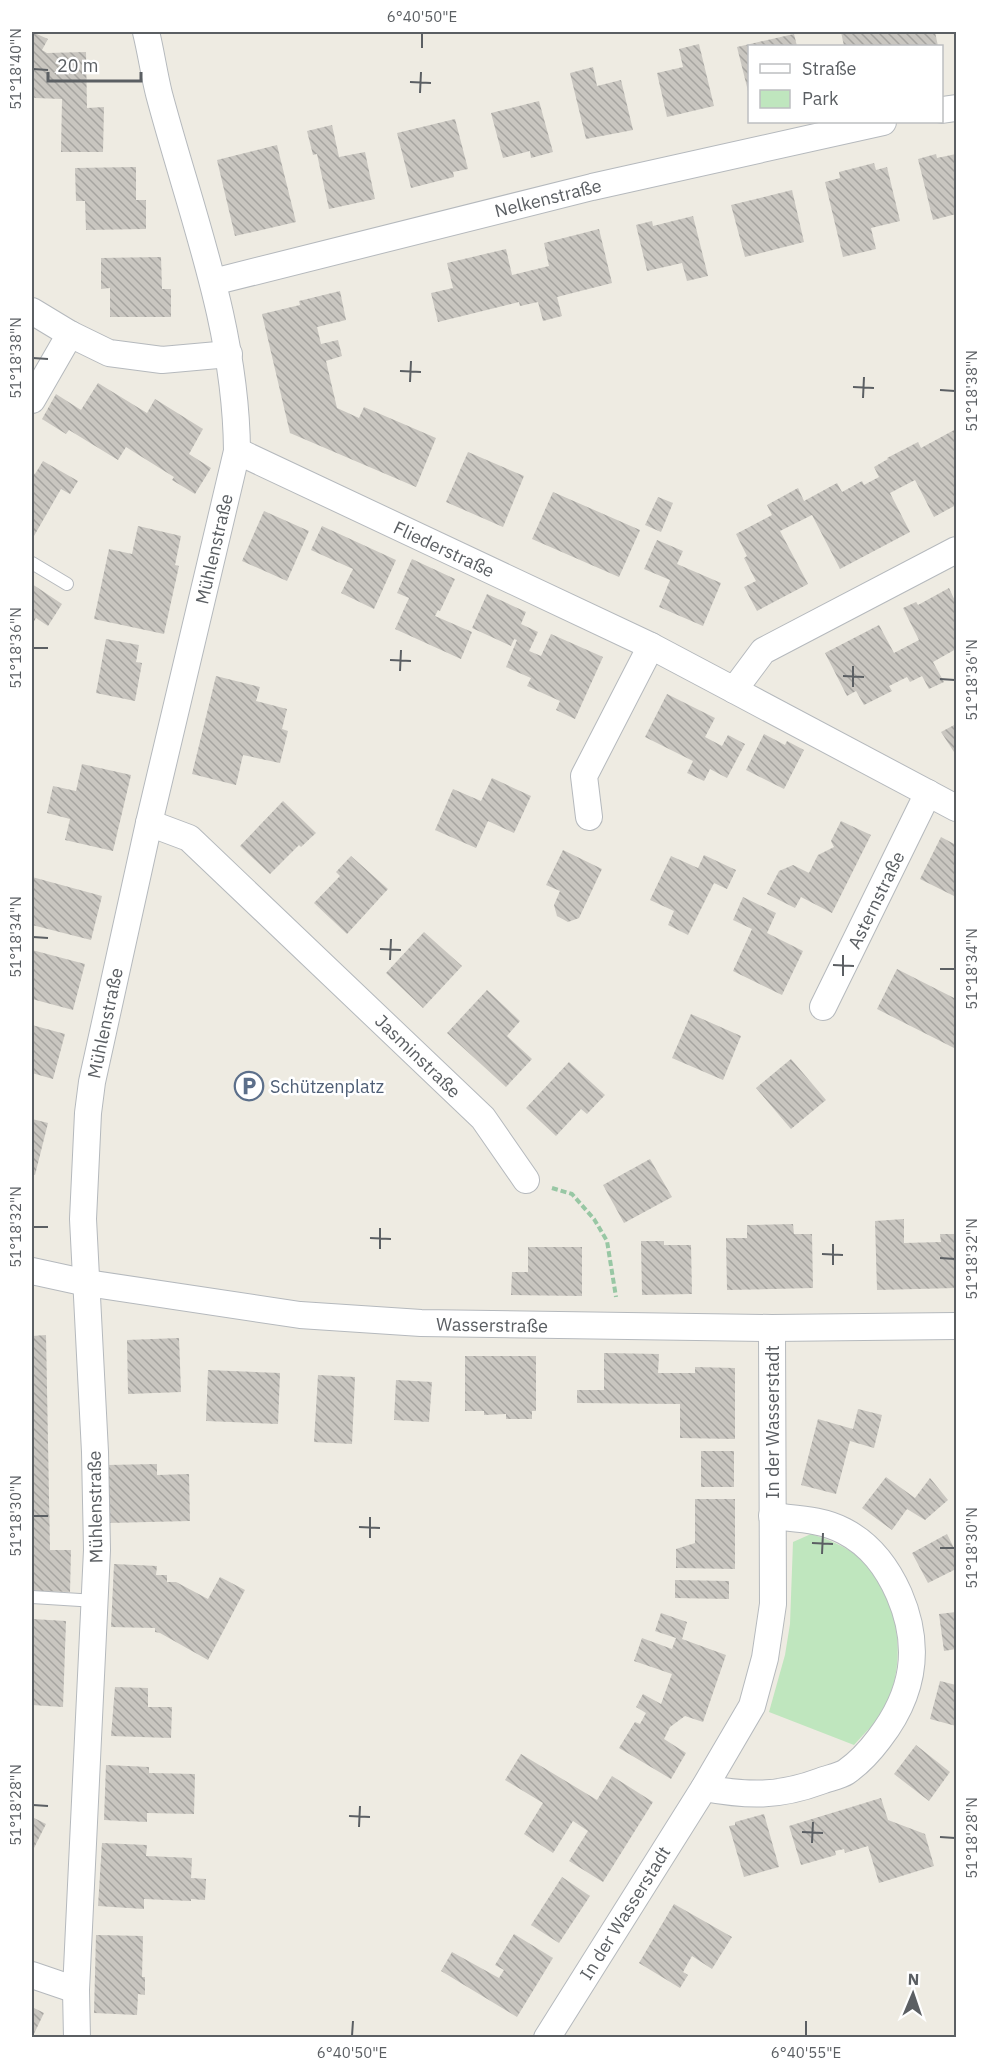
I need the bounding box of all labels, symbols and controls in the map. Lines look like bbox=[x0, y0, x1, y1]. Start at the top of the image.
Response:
text: 6°40'50"E bbox=[387, 7, 457, 26]
text: 51°18'40"N bbox=[6, 28, 25, 110]
scale bar bbox=[48, 45, 141, 83]
legend bbox=[748, 45, 943, 123]
text: 20 m bbox=[57, 54, 99, 77]
text: Straße bbox=[802, 57, 856, 80]
text: Park bbox=[802, 87, 839, 110]
street label: Nelkenstraße bbox=[492, 174, 604, 222]
text: 51°18'38"N bbox=[6, 317, 25, 399]
text: 51°18'38"N bbox=[962, 350, 981, 432]
street label: Mühlenstraße bbox=[190, 491, 238, 606]
street label: Fliederstraße bbox=[390, 516, 498, 582]
text: 51°18'36"N bbox=[6, 607, 25, 689]
text: 51°18'36"N bbox=[962, 639, 981, 721]
street label: Asternstraße bbox=[843, 847, 910, 953]
text: 51°18'34"N bbox=[6, 896, 25, 978]
text: 51°18'34"N bbox=[962, 928, 981, 1010]
street label: Mühlenstraße bbox=[82, 965, 128, 1080]
street label: Jasminstraße bbox=[370, 1009, 466, 1103]
parking icon: Schützenplatz bbox=[233, 1070, 265, 1102]
place label: Schützenplatz bbox=[270, 1075, 384, 1098]
text: 51°18'32"N bbox=[6, 1186, 25, 1268]
text: 51°18'32"N bbox=[962, 1218, 981, 1300]
street label: Wasserstraße bbox=[436, 1313, 548, 1337]
street label: In der Wasserstadt bbox=[761, 1345, 784, 1499]
street label: Mühlenstraße bbox=[83, 1450, 107, 1563]
text: 51°18'30"N bbox=[6, 1475, 25, 1557]
text: 51°18'30"N bbox=[962, 1507, 981, 1589]
text: 51°18'28"N bbox=[6, 1764, 25, 1846]
text: 51°18'28"N bbox=[962, 1797, 981, 1879]
street label: In der Wasserstadt bbox=[575, 1842, 675, 1984]
north arrow bbox=[883, 1964, 943, 2024]
text: N bbox=[907, 1969, 920, 1989]
text: 6°40'50"E bbox=[317, 2043, 387, 2062]
text: 6°40'55"E bbox=[771, 2043, 841, 2062]

